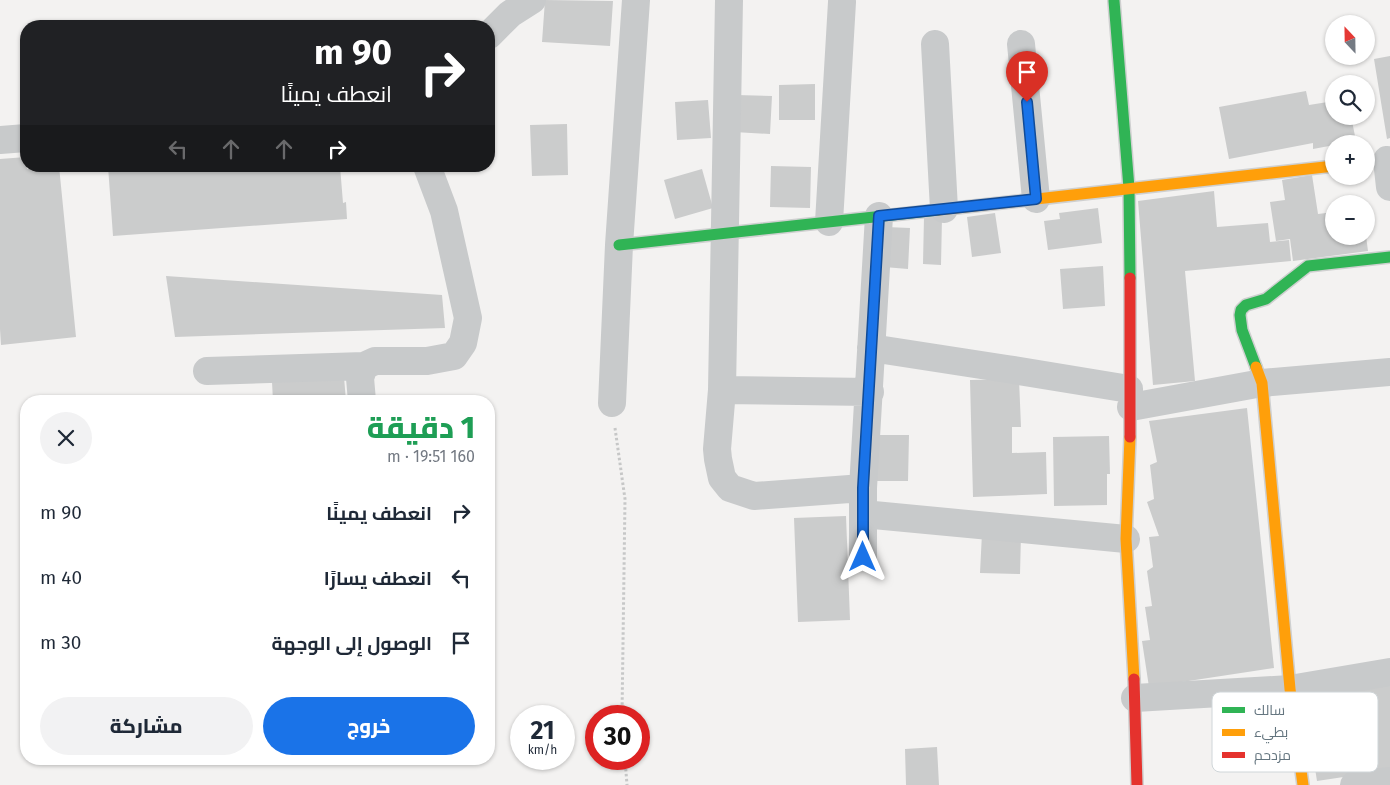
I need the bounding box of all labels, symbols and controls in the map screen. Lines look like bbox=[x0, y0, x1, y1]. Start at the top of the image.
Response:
north arrow bbox=[1325, 15, 1375, 65]
map controls bbox=[1325, 15, 1375, 245]
text: 90 m bbox=[314, 31, 392, 73]
icon: right bbox=[410, 40, 475, 105]
pin bbox=[1006, 51, 1048, 102]
icon: arrive bbox=[1013, 58, 1041, 86]
button: search bbox=[1325, 75, 1375, 125]
text: انعطف يمينًا bbox=[281, 81, 392, 108]
icon: left bbox=[164, 135, 192, 163]
icon: ahead bbox=[217, 135, 245, 163]
icon: ahead bbox=[270, 135, 298, 163]
icon: right bbox=[323, 135, 351, 163]
button: + bbox=[1325, 135, 1375, 185]
button: − bbox=[1325, 195, 1375, 245]
text: 1 دقيقة bbox=[367, 410, 475, 446]
button: close bbox=[40, 412, 92, 464]
text: 160 m · 19:51 bbox=[387, 447, 475, 466]
icon: right bbox=[447, 499, 475, 527]
text: 90 m bbox=[40, 501, 82, 524]
text: انعطف يمينًا bbox=[326, 502, 432, 525]
position arrow bbox=[836, 530, 888, 582]
icon: left bbox=[447, 564, 475, 592]
text: 40 m bbox=[40, 566, 82, 589]
text: انعطف يسارًا bbox=[324, 567, 432, 590]
icon: arrive bbox=[447, 629, 475, 657]
text: 30 m bbox=[40, 631, 81, 654]
text: الوصول إلى الوجهة bbox=[272, 632, 432, 655]
legend bbox=[1212, 692, 1378, 772]
button: مشاركة bbox=[40, 697, 253, 755]
button: خروج bbox=[263, 697, 475, 755]
text: سالك bbox=[1254, 702, 1285, 719]
speed limit sign: 30 bbox=[585, 705, 650, 770]
text: 21 bbox=[531, 716, 554, 746]
text: بطيء bbox=[1254, 724, 1288, 744]
text: km/h bbox=[528, 743, 557, 757]
text: مزدحم bbox=[1254, 747, 1291, 765]

